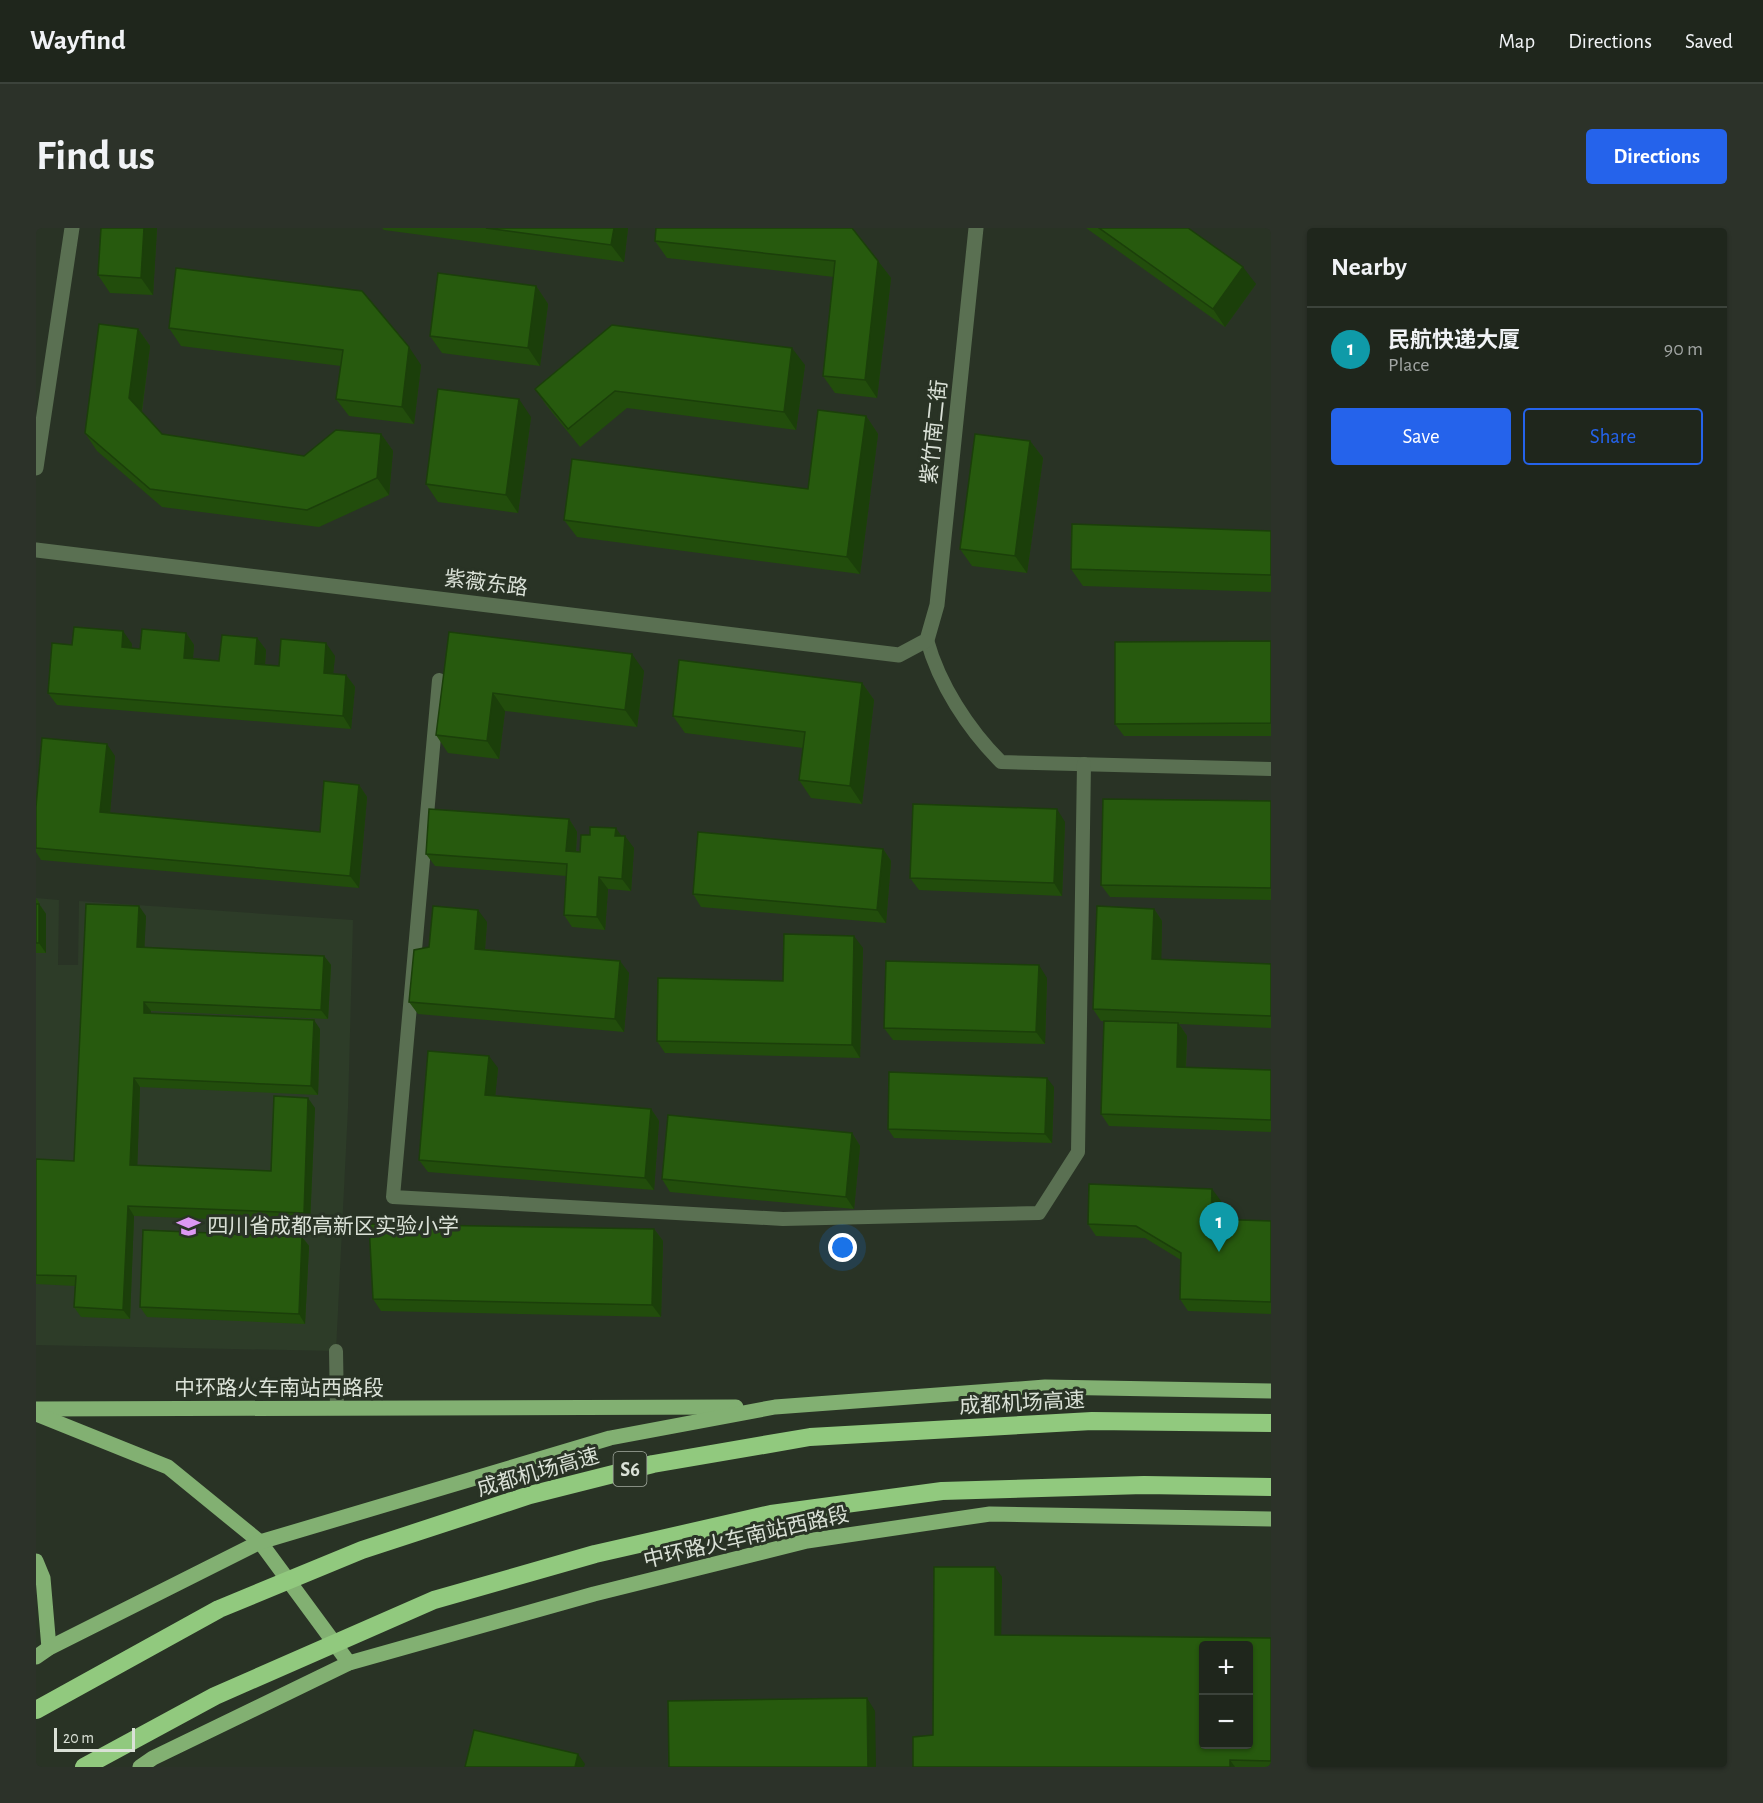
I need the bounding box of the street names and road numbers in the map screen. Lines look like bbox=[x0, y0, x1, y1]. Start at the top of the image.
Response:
street label: 紫竹南二街 bbox=[918, 379, 950, 485]
street label: 紫薇东路 bbox=[443, 567, 529, 599]
street label: 中环路火车南站西路段 bbox=[174, 1377, 384, 1399]
street label: 成都机场高速 bbox=[959, 1389, 1085, 1417]
street label: 成都机场高速 bbox=[474, 1444, 602, 1500]
road number: S6 bbox=[614, 1452, 646, 1486]
street label: 中环路火车南站西路段 bbox=[641, 1503, 851, 1571]

